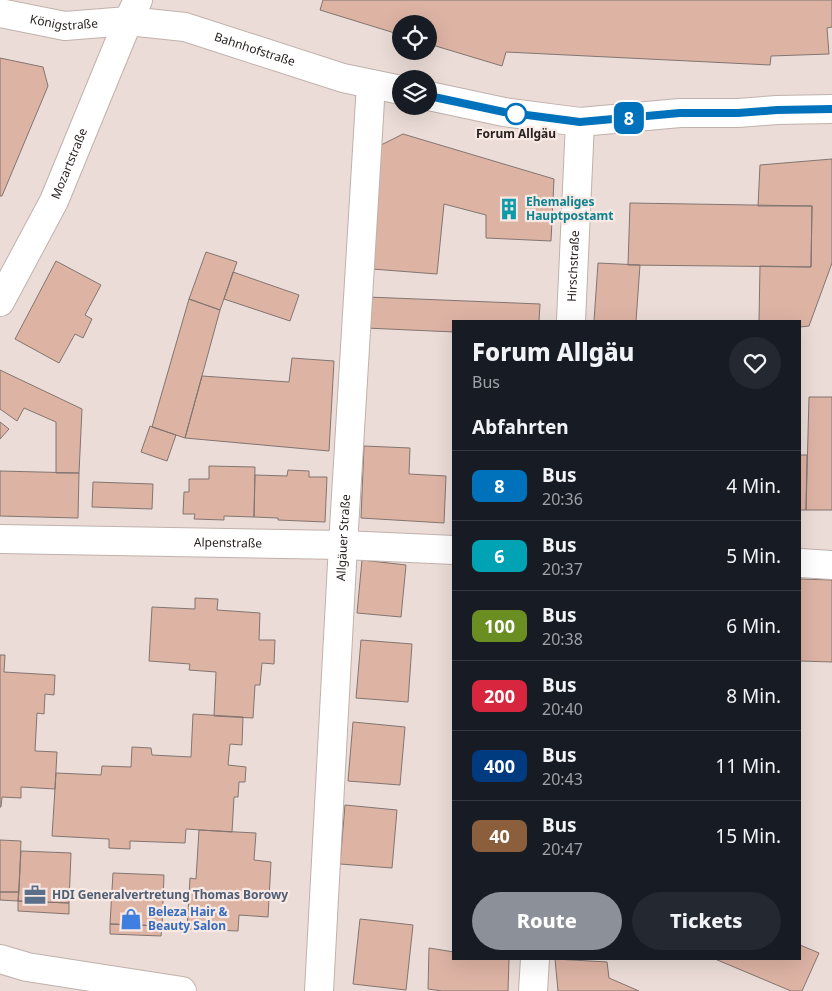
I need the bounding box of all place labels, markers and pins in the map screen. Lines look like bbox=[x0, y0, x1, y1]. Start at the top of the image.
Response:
marker: Forum Allgäu bbox=[505, 103, 527, 125]
place label: Forum Allgäu bbox=[476, 125, 556, 142]
place label: Ehemaliges Hauptpostamt bbox=[526, 193, 613, 224]
building icon: Ehemaliges Hauptpostamt bbox=[496, 196, 522, 222]
office icon: HDI Generalvertretung Thomas Borowy bbox=[22, 882, 48, 908]
place label: HDI Generalvertretung Thomas Borowy bbox=[52, 886, 288, 903]
place label: Beleza Hair & Beauty Salon bbox=[148, 903, 227, 934]
shop icon: Beleza Hair & Beauty Salon bbox=[118, 906, 144, 932]

